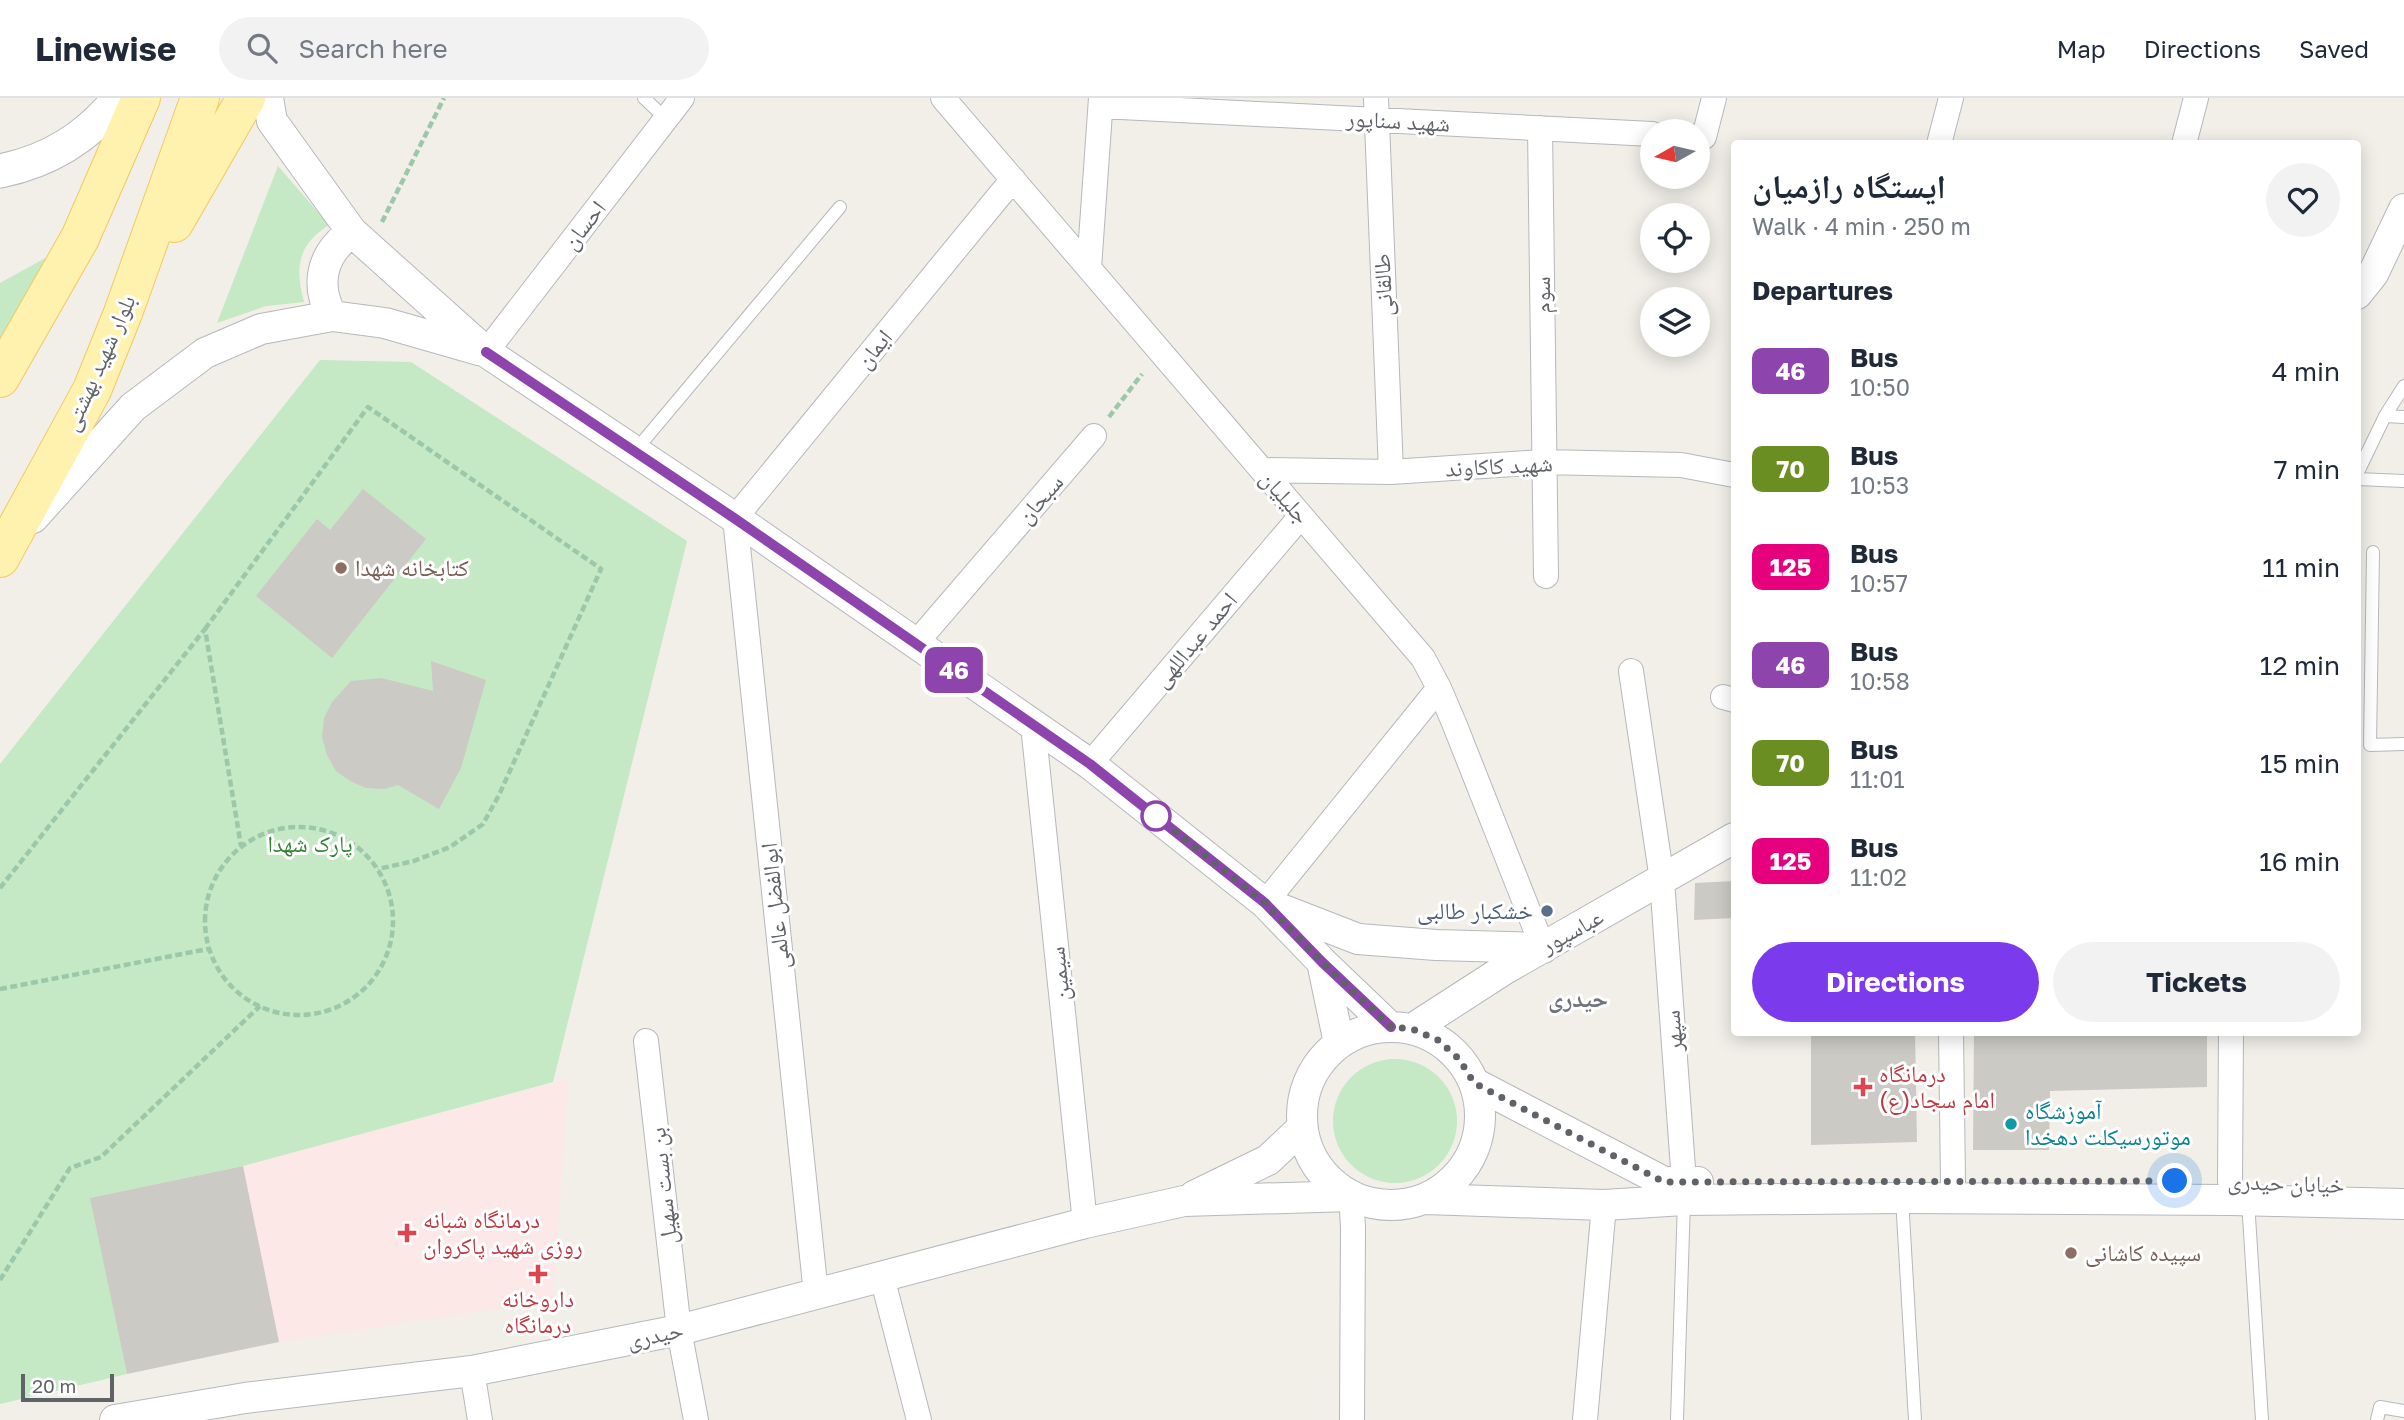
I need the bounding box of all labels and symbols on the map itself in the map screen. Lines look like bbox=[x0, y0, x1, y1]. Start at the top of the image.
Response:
street label: شهید سناپور bbox=[1344, 103, 1451, 138]
north arrow bbox=[1640, 119, 1710, 189]
street label: احسان bbox=[555, 194, 612, 255]
street label: طالقانی bbox=[1366, 253, 1399, 317]
street label: سوم bbox=[1527, 276, 1558, 314]
street label: بلوار شهید بهشتی bbox=[56, 290, 141, 435]
street label: ایمان bbox=[849, 323, 898, 374]
street label: شهید کاکاوند bbox=[1445, 448, 1553, 482]
street label: جلیلیان bbox=[1254, 464, 1317, 529]
street label: سبحان bbox=[1010, 468, 1069, 529]
place label: کتابخانه شهدا bbox=[355, 553, 469, 582]
marker: کتابخانه شهدا bbox=[333, 560, 349, 576]
street label: احمد عبداللهی bbox=[1146, 586, 1243, 693]
line badge: 46 bbox=[922, 647, 986, 693]
unlabelled marker bbox=[1141, 801, 1171, 831]
park label: پارک شهدا bbox=[267, 829, 353, 858]
street label: ابوالفضل عالمی bbox=[753, 842, 796, 971]
place label: خشکبار طالبی bbox=[1417, 896, 1533, 925]
street label: عباسپور bbox=[1534, 901, 1609, 960]
marker: خشکبار طالبی bbox=[1539, 903, 1555, 919]
street label: سیمین bbox=[1041, 945, 1076, 1003]
district label: حیدری bbox=[1548, 983, 1608, 1013]
street label: سپهر bbox=[1657, 1009, 1689, 1054]
place label: درمانگاه امام سجاد(ع) bbox=[1879, 1059, 1995, 1116]
marker: درمانگاه امام سجاد(ع) bbox=[1853, 1077, 1873, 1097]
place label: آموزشگاه موتورسیکلت دهخدا bbox=[2025, 1096, 2191, 1150]
marker: آموزشگاه موتورسیکلت دهخدا bbox=[2003, 1116, 2019, 1132]
street label: بن بست سهیل bbox=[642, 1126, 683, 1246]
your location bbox=[2157, 1163, 2192, 1198]
street label: خیابان حیدری bbox=[2227, 1166, 2345, 1199]
place label: درمانگاه شبانه روزی شهید پاکروان bbox=[423, 1205, 583, 1260]
marker: درمانگاه شبانه روزی شهید پاکروان bbox=[397, 1223, 417, 1243]
place label: سپیده کاشانی bbox=[2085, 1238, 2201, 1267]
marker: سپیده کاشانی bbox=[2063, 1245, 2079, 1261]
marker: داروخانه درمانگاه bbox=[530, 1266, 546, 1282]
place label: داروخانه درمانگاه bbox=[502, 1284, 574, 1338]
street label: حیدری bbox=[624, 1314, 686, 1355]
scale bar bbox=[21, 1371, 114, 1403]

